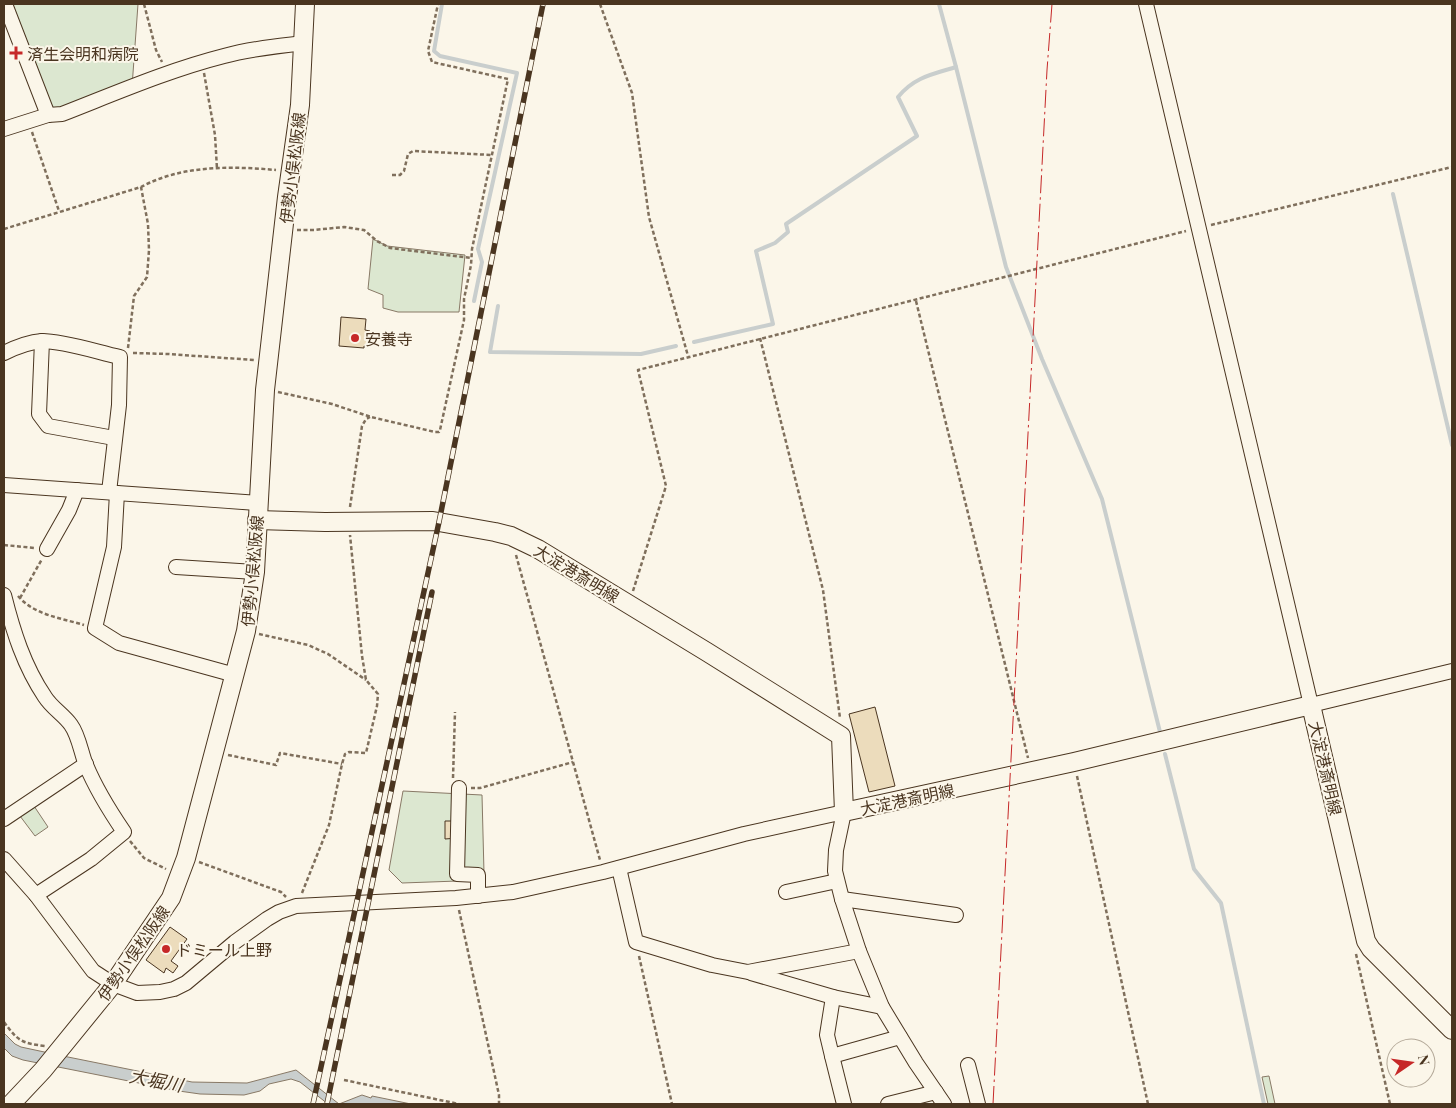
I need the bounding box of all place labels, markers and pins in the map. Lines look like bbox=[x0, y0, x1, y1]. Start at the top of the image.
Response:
place label: 済生会明和病院 bbox=[27, 43, 139, 64]
marker: 済生会明和病院 bbox=[9, 46, 23, 60]
place label: 安養寺 bbox=[365, 328, 413, 349]
marker: 安養寺 bbox=[349, 332, 361, 344]
place label: ドミール上野 bbox=[176, 939, 272, 960]
marker: ドミール上野 bbox=[160, 943, 172, 955]

